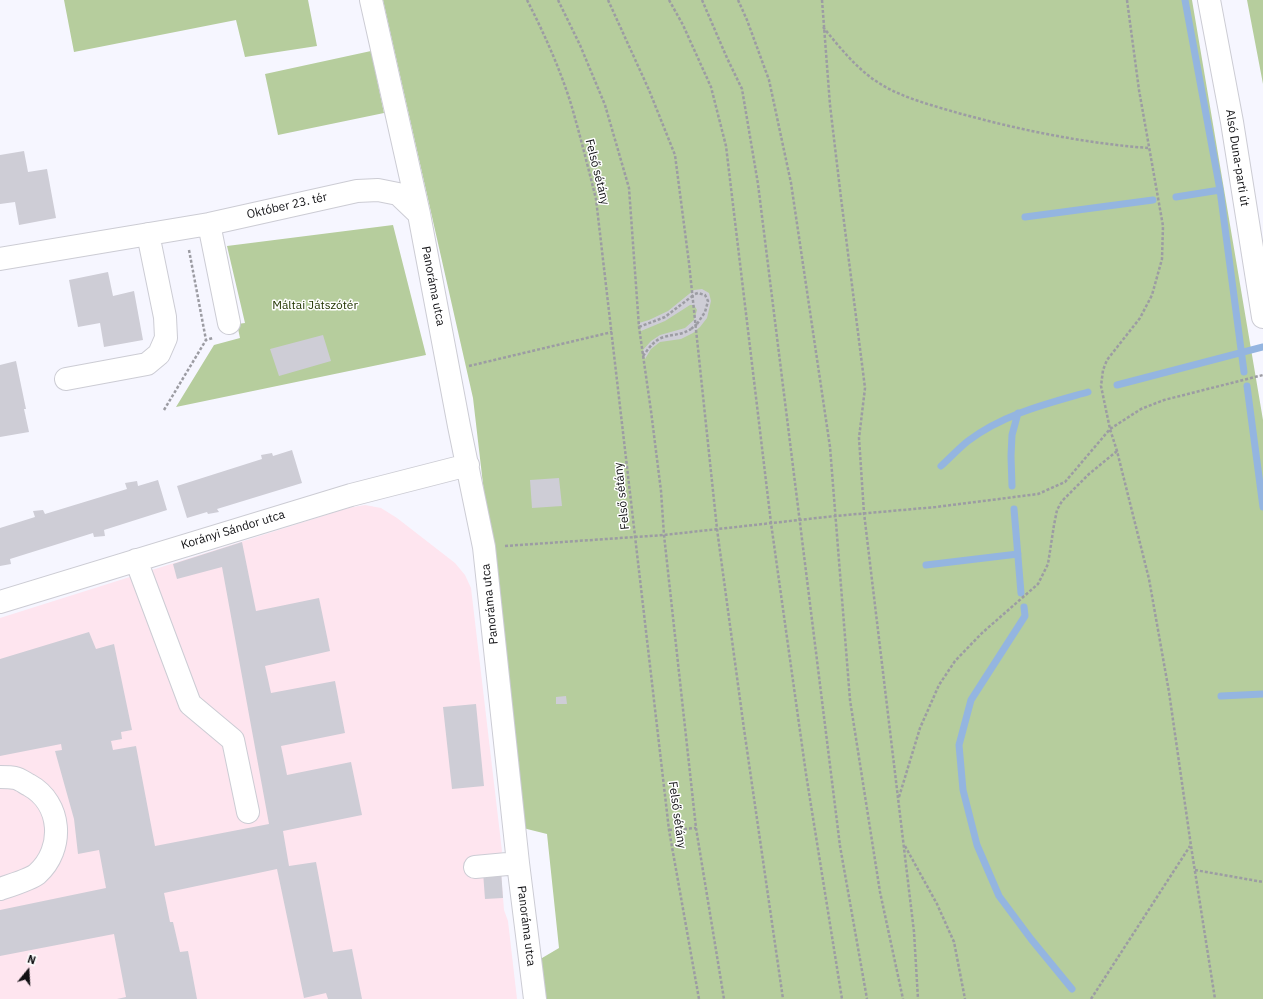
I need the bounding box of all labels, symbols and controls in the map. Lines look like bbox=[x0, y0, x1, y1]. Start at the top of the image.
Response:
street label: Alsó Duna-parti út bbox=[1222, 108, 1252, 208]
street label: Felső sétány bbox=[582, 138, 612, 206]
street label: Október 23. tér bbox=[245, 190, 329, 222]
street label: Panoráma utca bbox=[418, 245, 448, 327]
park label: Máltai Játszótér bbox=[272, 299, 358, 313]
street label: Felső sétány bbox=[611, 462, 633, 530]
street label: Korányi Sándor utca bbox=[179, 507, 287, 553]
street label: Panoráma utca bbox=[479, 563, 501, 645]
street label: Felső sétány bbox=[665, 781, 689, 849]
street label: Panoráma utca bbox=[514, 885, 538, 967]
north arrow bbox=[8, 951, 48, 991]
text: N bbox=[26, 952, 38, 967]

